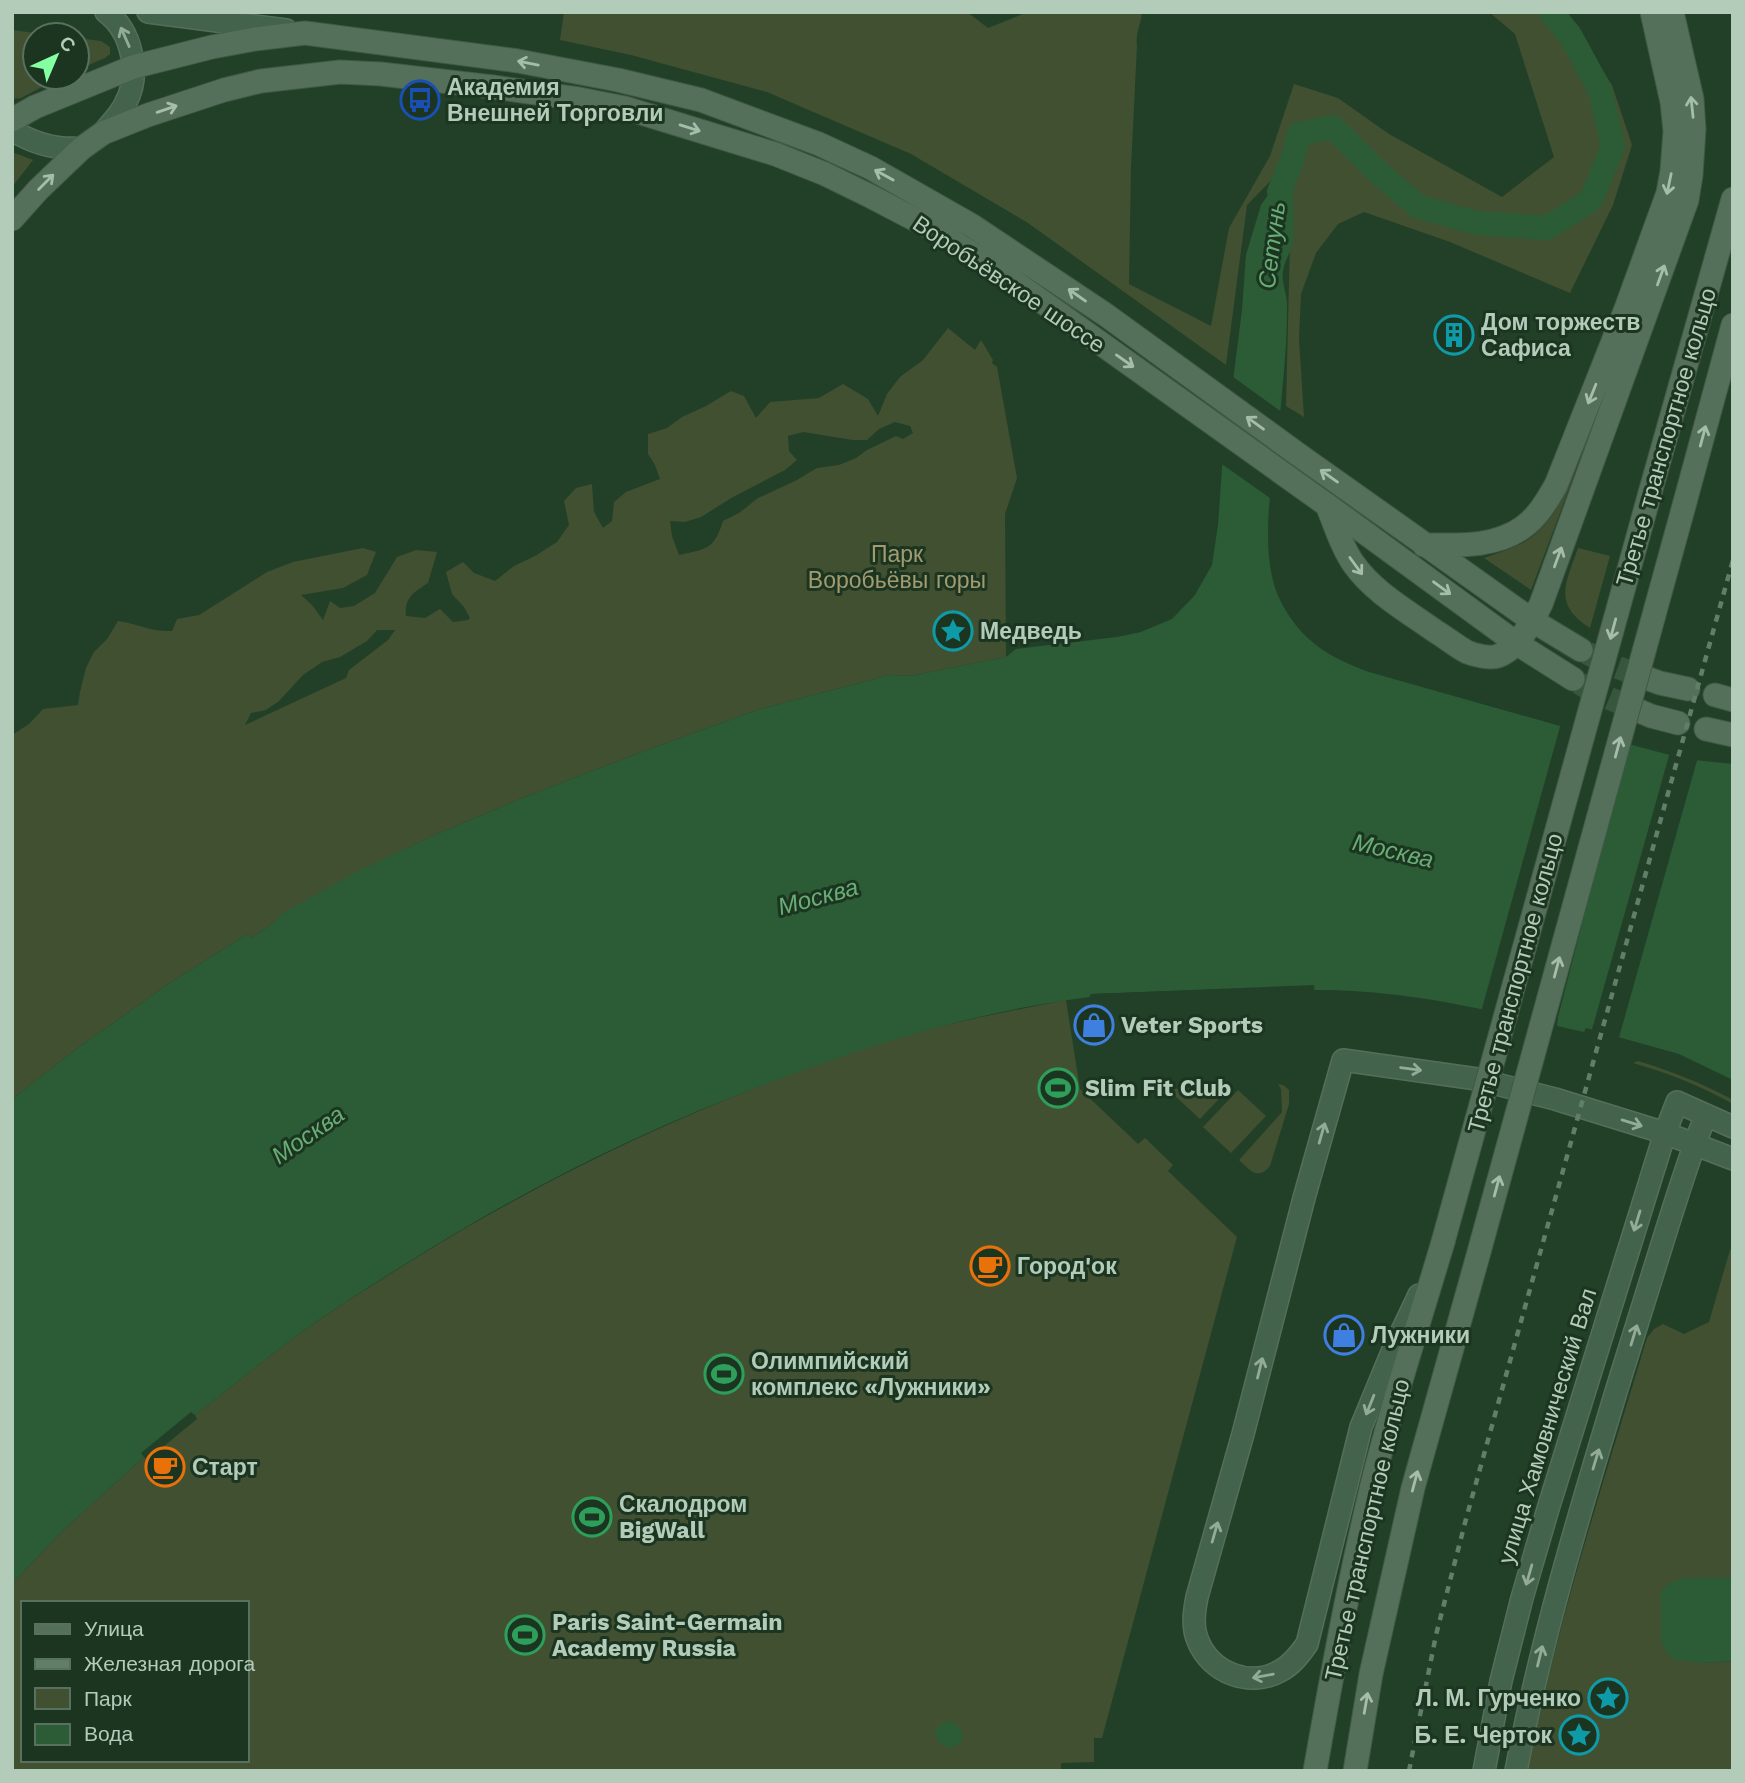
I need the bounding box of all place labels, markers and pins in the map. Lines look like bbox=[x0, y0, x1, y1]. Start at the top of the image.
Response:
place label: Академия Внешней Торговли bbox=[447, 74, 663, 127]
bus stop icon: Академия Внешней Торговли bbox=[399, 79, 441, 121]
place label: Дом торжеств Сафиса bbox=[1481, 309, 1640, 362]
building icon: Дом торжеств Сафиса bbox=[1433, 314, 1475, 356]
place icon: Медведь bbox=[932, 610, 974, 652]
place label: Медведь bbox=[980, 618, 1082, 645]
shop icon: Veter Sports bbox=[1073, 1004, 1115, 1046]
place label: Veter Sports bbox=[1121, 1012, 1263, 1039]
sports icon: Slim Fit Club bbox=[1037, 1067, 1079, 1109]
place label: Slim Fit Club bbox=[1085, 1075, 1232, 1102]
cafe icon: Город'ок bbox=[969, 1245, 1011, 1287]
place label: Город'ок bbox=[1017, 1253, 1117, 1280]
shop icon: Лужники bbox=[1323, 1314, 1365, 1356]
place label: Лужники bbox=[1371, 1322, 1470, 1349]
place label: Олимпийский комплекс «Лужники» bbox=[751, 1348, 991, 1401]
sports icon: Олимпийский комплекс «Лужники» bbox=[703, 1353, 745, 1395]
cafe icon: Старт bbox=[144, 1446, 186, 1488]
place label: Старт bbox=[192, 1454, 258, 1481]
place label: Скалодром BigWall bbox=[619, 1491, 747, 1544]
sports icon: Скалодром BigWall bbox=[571, 1496, 613, 1538]
place label: Paris Saint-Germain Academy Russia bbox=[552, 1609, 782, 1662]
sports icon: Paris Saint-Germain Academy Russia bbox=[504, 1614, 546, 1656]
place icon: Л. М. Гурченко bbox=[1587, 1677, 1629, 1719]
place label: Л. М. Гурченко bbox=[1416, 1685, 1581, 1712]
place icon: Б. Е. Черток bbox=[1558, 1714, 1600, 1756]
place label: Б. Е. Черток bbox=[1414, 1722, 1552, 1749]

